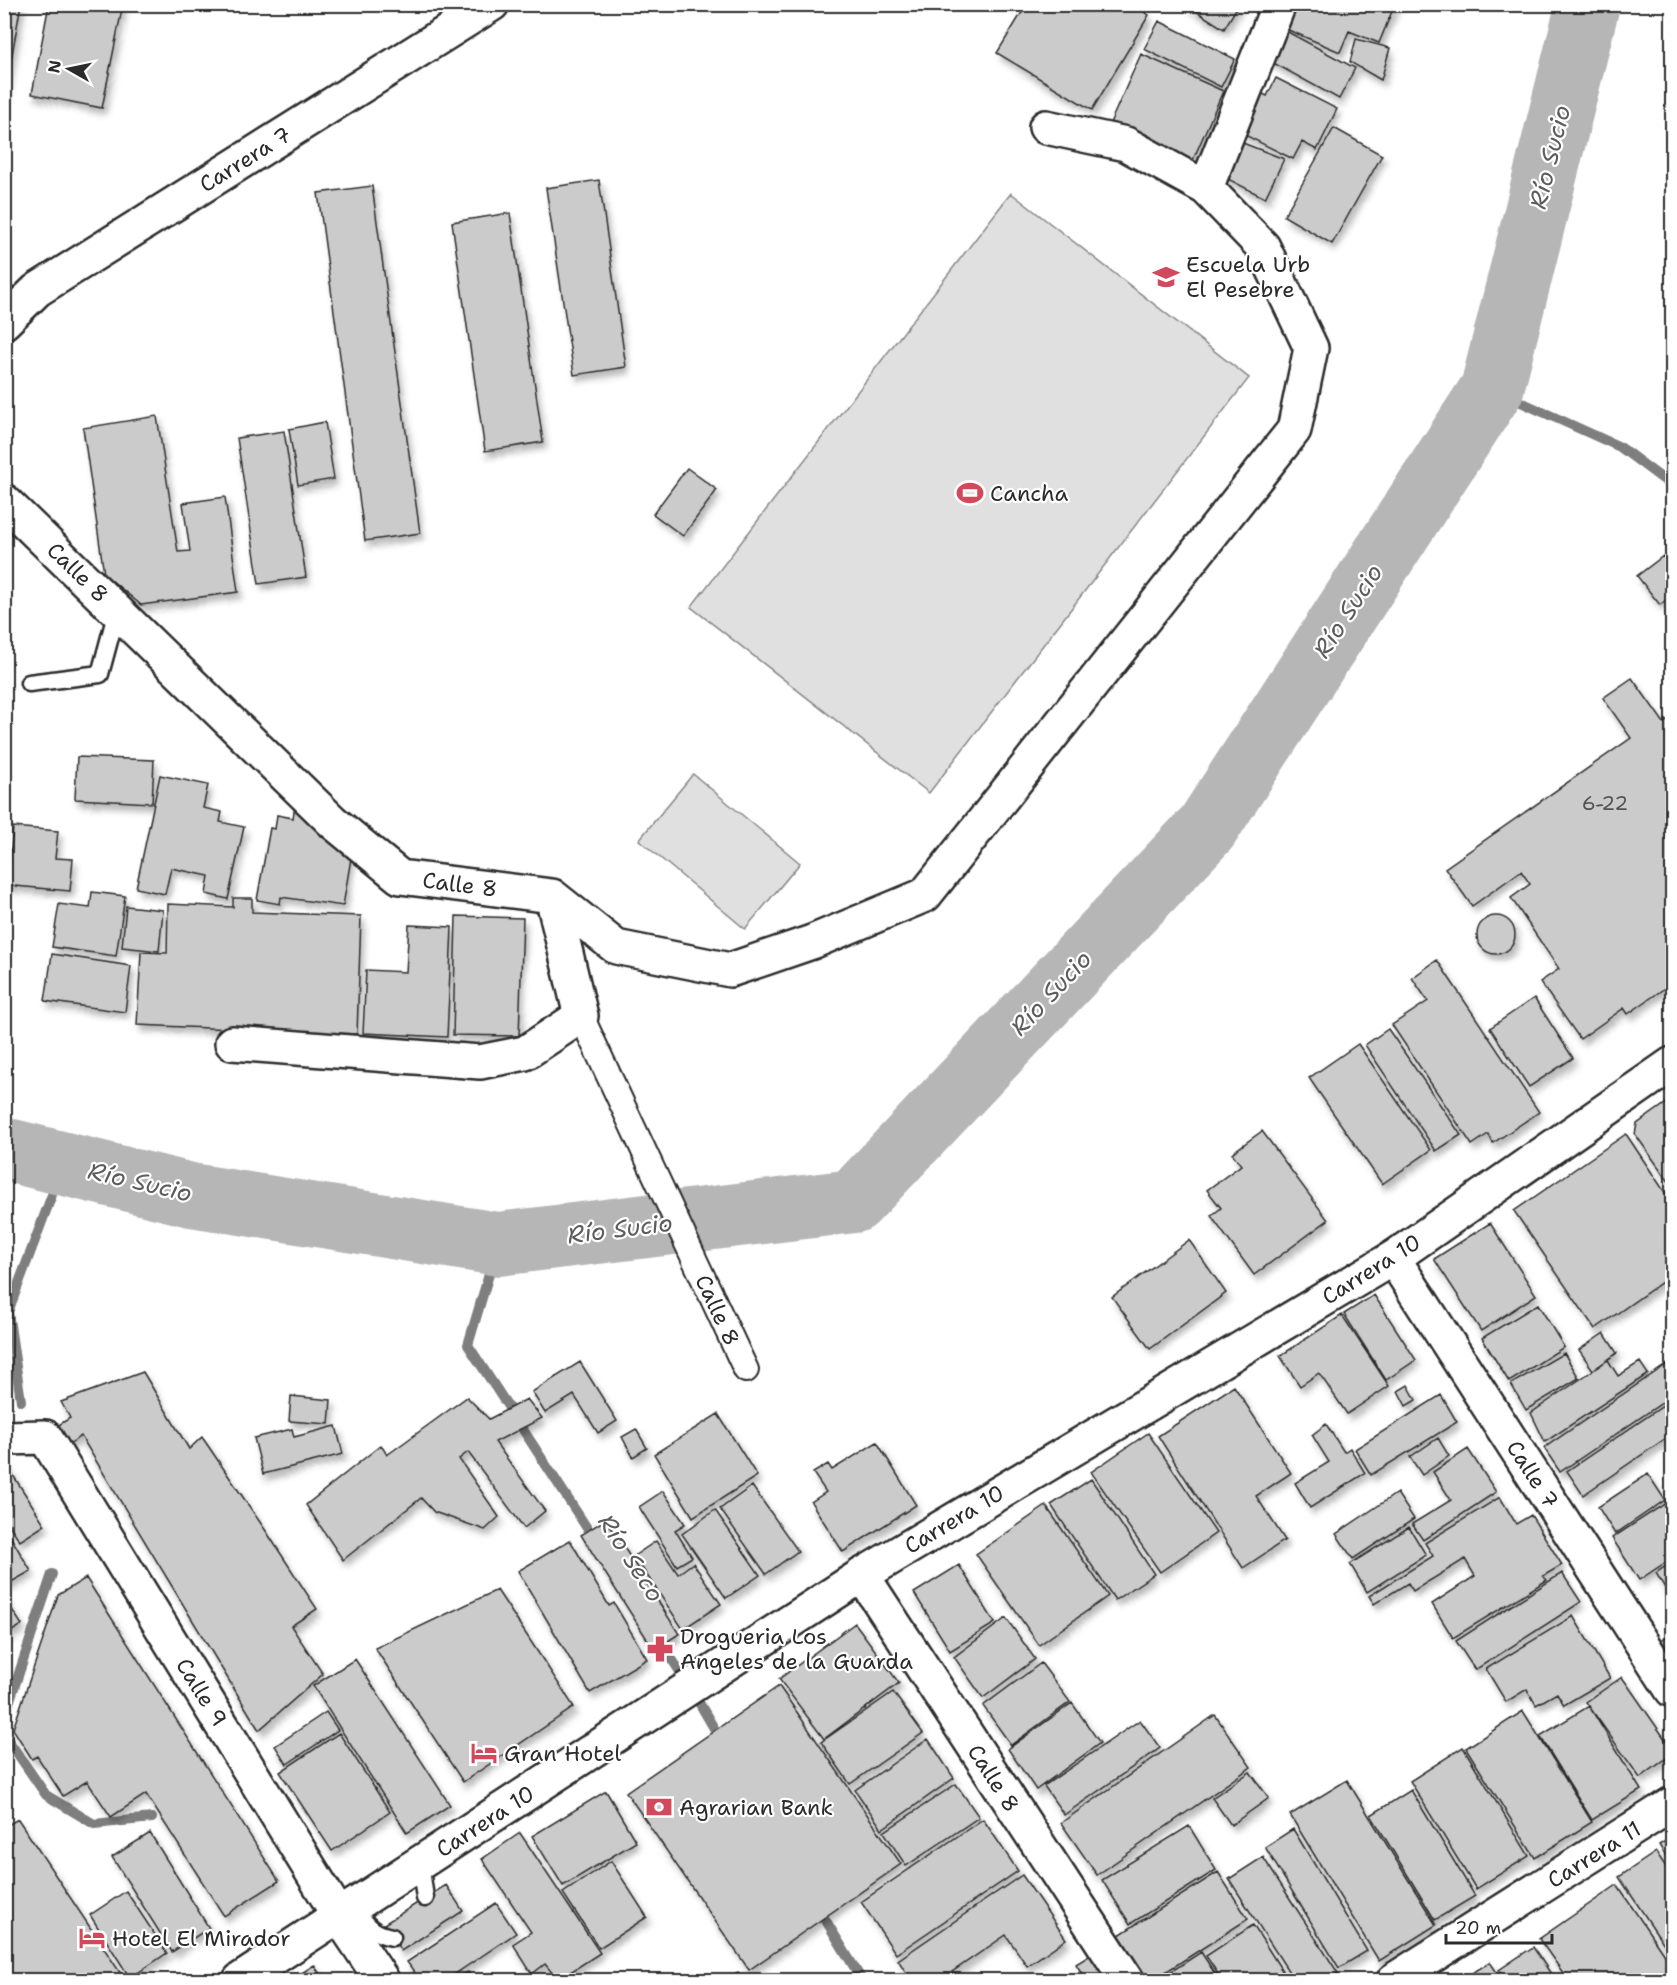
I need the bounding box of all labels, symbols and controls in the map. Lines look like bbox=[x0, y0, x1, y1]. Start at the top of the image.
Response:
north arrow bbox=[39, 39, 99, 99]
text: N bbox=[43, 59, 66, 75]
water label: Río Sucio bbox=[1522, 102, 1578, 212]
street label: Carrera 7 bbox=[194, 120, 297, 199]
place label: Escuela Urb El Pesebre bbox=[1186, 250, 1310, 304]
school or university icon: Escuela Urb El Pesebre bbox=[1151, 262, 1181, 292]
sports icon: Cancha bbox=[955, 478, 985, 508]
place label: Cancha bbox=[990, 479, 1068, 508]
street label: Calle 8 bbox=[41, 536, 115, 609]
water label: Río Sucio bbox=[1306, 558, 1390, 664]
house number: 6-22 bbox=[1582, 790, 1628, 816]
street label: Calle 8 bbox=[421, 866, 499, 903]
water label: Río Sucio bbox=[1003, 943, 1099, 1043]
water label: Río Sucio bbox=[85, 1155, 195, 1209]
water label: Río Sucio bbox=[566, 1207, 674, 1251]
street label: Carrera 10 bbox=[1316, 1228, 1426, 1311]
street label: Calle 8 bbox=[689, 1270, 747, 1350]
street label: Calle 7 bbox=[1500, 1435, 1565, 1514]
street label: Carrera 10 bbox=[899, 1478, 1010, 1561]
water label: Río Seco bbox=[591, 1508, 671, 1608]
place label: Drogueria Los Angeles de la Guarda bbox=[680, 1622, 913, 1676]
pharmacy icon: Drogueria Los Angeles de la Guarda bbox=[645, 1634, 675, 1664]
street label: Calle 9 bbox=[169, 1653, 234, 1732]
hotel icon: Gran Hotel bbox=[469, 1738, 499, 1768]
place label: Gran Hotel bbox=[504, 1739, 622, 1768]
street label: Calle 8 bbox=[961, 1739, 1026, 1818]
street label: Carrera 10 bbox=[431, 1779, 540, 1864]
bank icon: Agrarian Bank bbox=[644, 1792, 674, 1822]
place label: Agrarian Bank bbox=[679, 1793, 833, 1822]
street label: Carrera 11 bbox=[1542, 1814, 1647, 1895]
scale bar bbox=[1446, 1907, 1552, 1945]
text: 20 m bbox=[1455, 1916, 1501, 1940]
hotel icon: Hotel El Mirador bbox=[77, 1923, 107, 1953]
place label: Hotel El Mirador bbox=[112, 1924, 291, 1953]

